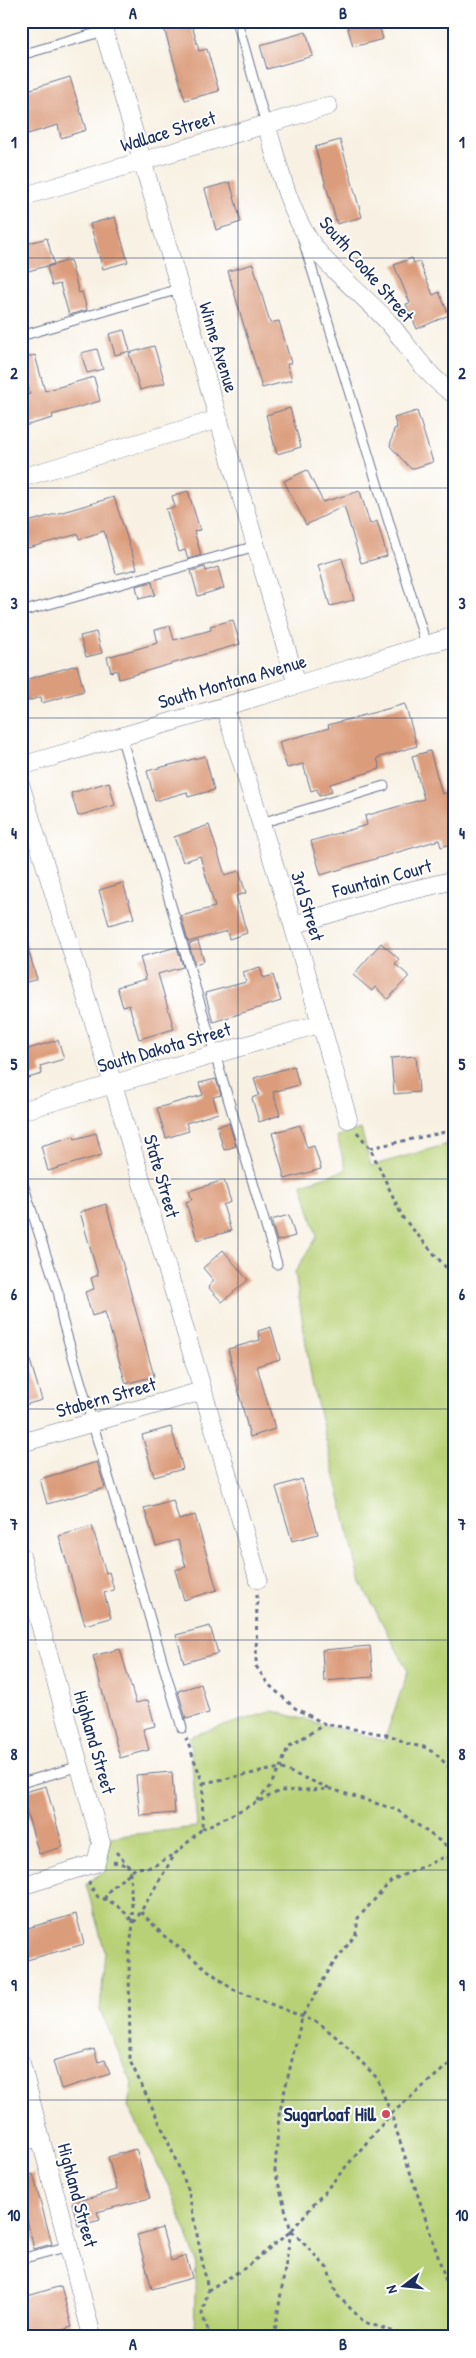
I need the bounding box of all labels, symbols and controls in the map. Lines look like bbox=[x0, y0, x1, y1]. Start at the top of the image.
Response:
text: A bbox=[129, 2, 137, 24]
text: B bbox=[339, 2, 347, 24]
street label: Wallace Street bbox=[117, 104, 219, 158]
text: 1 bbox=[11, 131, 17, 153]
text: 1 bbox=[459, 131, 465, 153]
street label: South Cooke Street bbox=[314, 210, 421, 328]
street label: Winne Avenue bbox=[193, 299, 245, 396]
text: 2 bbox=[10, 362, 18, 384]
text: 2 bbox=[458, 362, 466, 384]
text: 3 bbox=[10, 592, 18, 614]
text: 3 bbox=[458, 592, 466, 614]
street label: South Montana Avenue bbox=[155, 647, 310, 715]
text: 4 bbox=[11, 822, 17, 844]
text: 4 bbox=[459, 822, 465, 844]
street label: Fountain Court bbox=[329, 852, 435, 904]
street label: 3rd Street bbox=[285, 868, 331, 945]
street label: South Dakota Street bbox=[94, 1015, 234, 1078]
text: 5 bbox=[11, 1053, 18, 1075]
text: 5 bbox=[459, 1053, 466, 1075]
street label: State Street bbox=[138, 1131, 186, 1221]
text: 6 bbox=[11, 1283, 18, 1305]
text: 6 bbox=[459, 1283, 466, 1305]
street label: Stabern Street bbox=[53, 1370, 159, 1424]
text: 7 bbox=[9, 1513, 18, 1535]
text: 7 bbox=[457, 1513, 466, 1535]
street label: Highland Street bbox=[68, 1687, 122, 1797]
text: 8 bbox=[11, 1743, 18, 1765]
text: 8 bbox=[459, 1743, 466, 1765]
text: 9 bbox=[11, 1974, 17, 1996]
text: 9 bbox=[459, 1974, 465, 1996]
place label: Sugarloaf Hill bbox=[284, 2101, 377, 2128]
marker: Sugarloaf Hill bbox=[380, 2108, 392, 2120]
street label: Highland Street bbox=[52, 2140, 104, 2250]
text: 10 bbox=[8, 2204, 20, 2226]
text: 10 bbox=[456, 2204, 468, 2226]
north arrow bbox=[378, 2260, 428, 2310]
text: N bbox=[381, 2283, 401, 2296]
text: A bbox=[129, 2333, 137, 2355]
text: B bbox=[339, 2333, 347, 2355]

